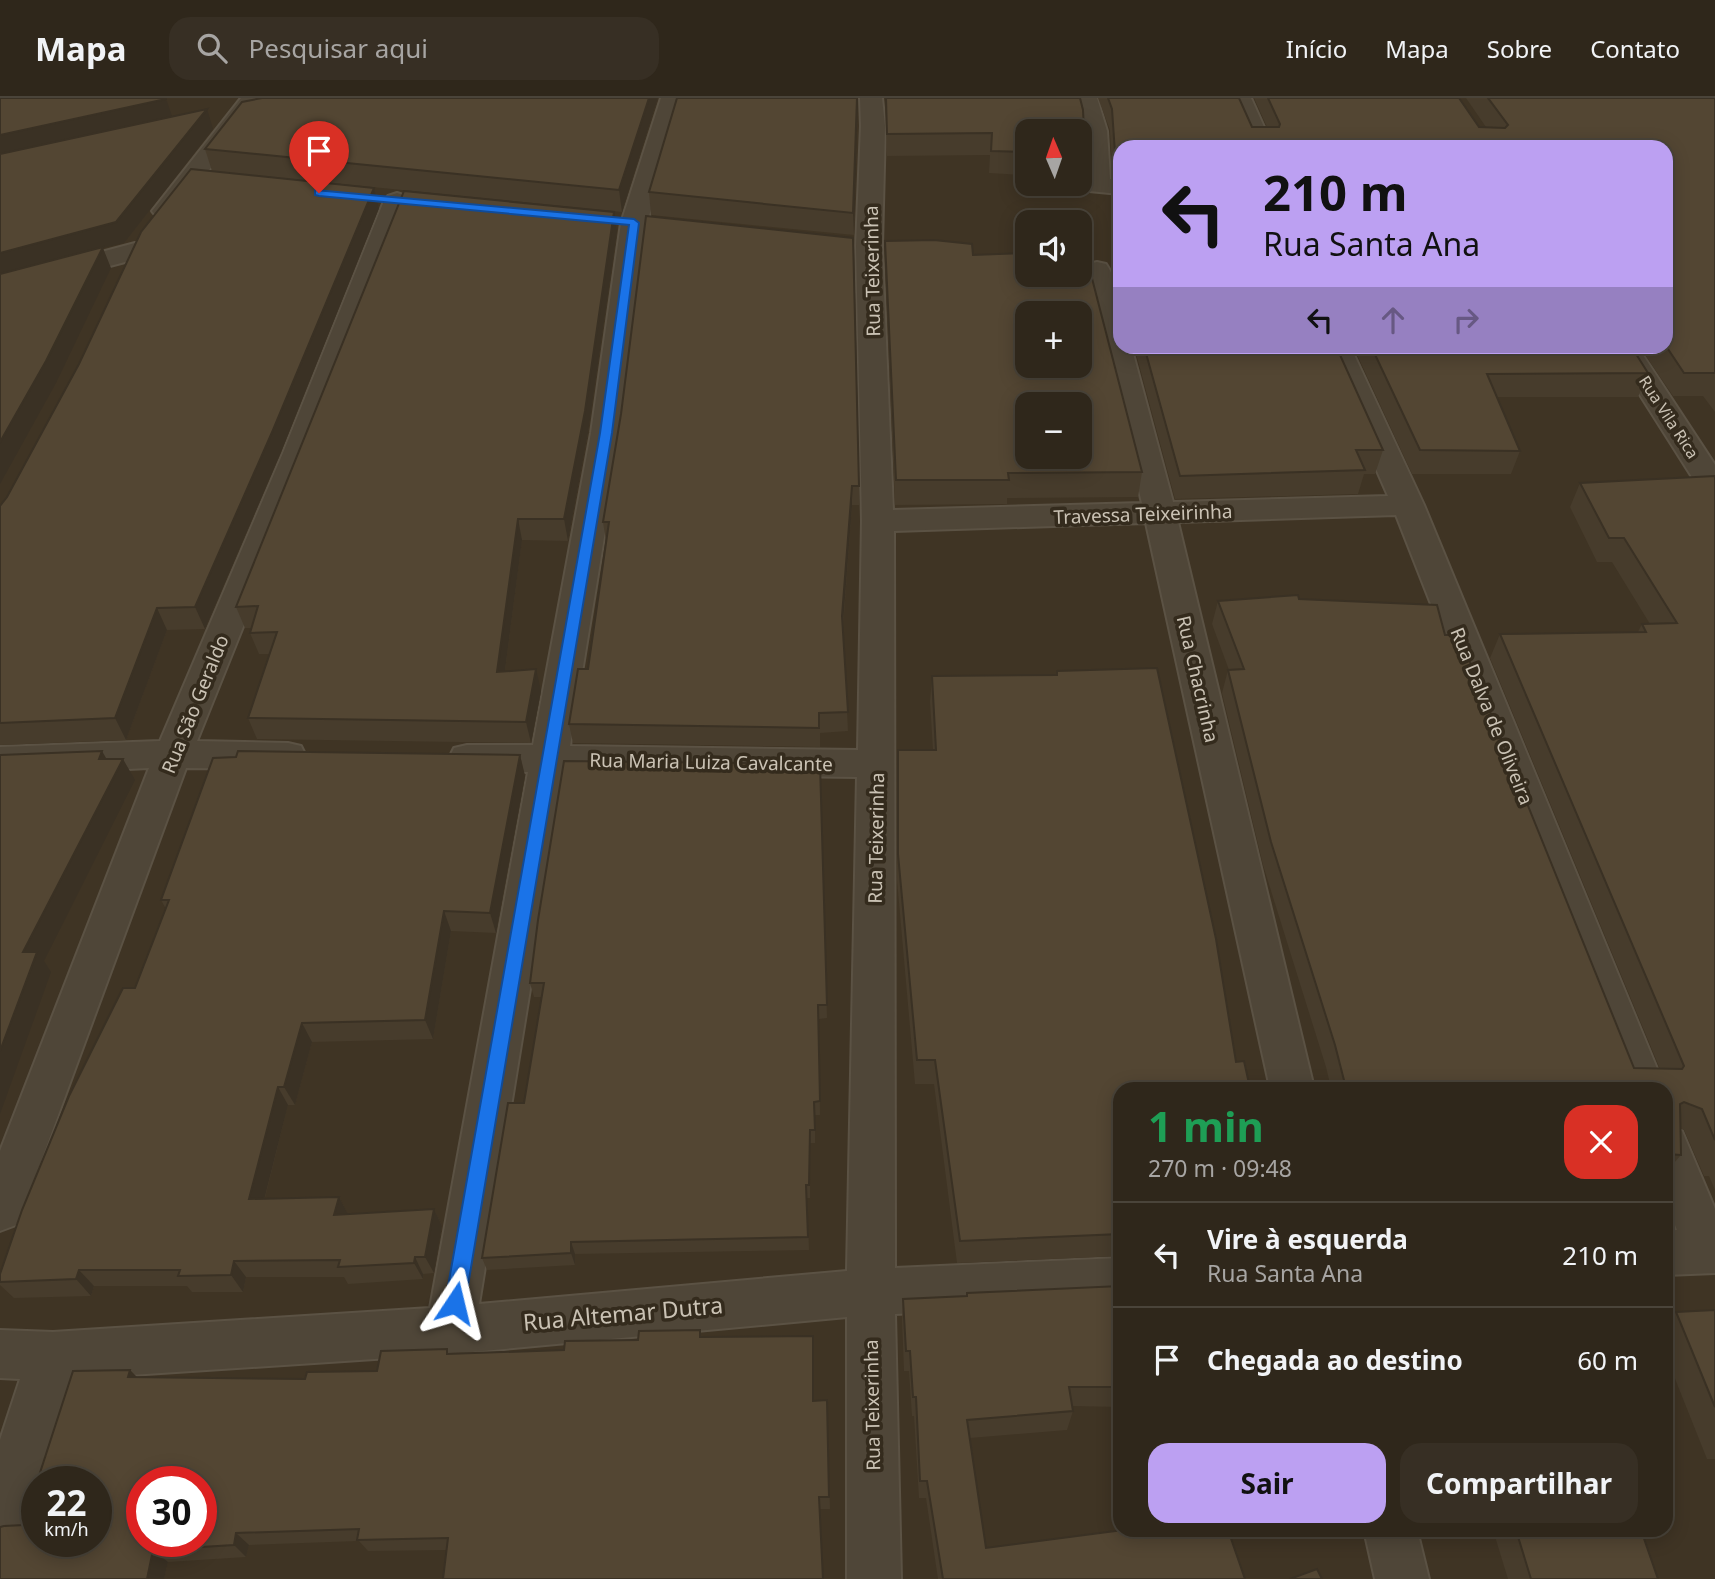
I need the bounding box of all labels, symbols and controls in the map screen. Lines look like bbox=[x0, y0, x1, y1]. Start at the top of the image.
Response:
search box bbox=[169, 17, 659, 80]
text: Mapa bbox=[35, 26, 127, 71]
icon: search bbox=[193, 29, 231, 67]
text: Pesquisar aqui bbox=[249, 30, 428, 66]
text: Início bbox=[1286, 32, 1347, 65]
text: Mapa bbox=[1385, 32, 1449, 65]
text: Sobre bbox=[1487, 32, 1552, 65]
text: Contato bbox=[1590, 32, 1680, 65]
north arrow bbox=[1015, 119, 1092, 196]
map controls bbox=[1015, 119, 1092, 469]
pin bbox=[289, 121, 349, 193]
icon: arrive bbox=[300, 132, 338, 170]
text: 210 m bbox=[1263, 159, 1408, 225]
icon: left bbox=[1148, 168, 1239, 259]
street label: Rua Teixerinha bbox=[858, 205, 886, 337]
button: sound bbox=[1015, 210, 1092, 287]
text: Rua Santa Ana bbox=[1263, 222, 1480, 265]
button: + bbox=[1015, 301, 1092, 378]
icon: left bbox=[1301, 301, 1339, 339]
icon: ahead bbox=[1374, 301, 1412, 339]
icon: right bbox=[1447, 301, 1485, 339]
street label: Rua Vila Rica bbox=[1634, 371, 1704, 463]
button: − bbox=[1015, 392, 1092, 469]
street label: Travessa Teixeirinha bbox=[1053, 498, 1233, 530]
street label: Rua Chacrinha bbox=[1171, 613, 1225, 745]
street label: Rua Dalva de Oliveira bbox=[1445, 623, 1539, 809]
street label: Rua São Geraldo bbox=[155, 631, 235, 777]
street label: Rua Maria Luiza Cavalcante bbox=[589, 747, 833, 777]
street label: Rua Teixerinha bbox=[862, 772, 890, 904]
text: 1 min bbox=[1148, 1097, 1264, 1154]
button: close bbox=[1564, 1105, 1638, 1179]
text: 270 m · 09:48 bbox=[1148, 1152, 1292, 1184]
text: Vire à esquerda bbox=[1207, 1221, 1408, 1257]
icon: left bbox=[1148, 1236, 1186, 1274]
text: 210 m bbox=[1562, 1237, 1638, 1273]
text: Rua Santa Ana bbox=[1207, 1257, 1363, 1289]
position arrow bbox=[418, 1266, 492, 1340]
street label: Rua Altemar Dutra bbox=[522, 1288, 724, 1338]
street label: Rua Teixerinha bbox=[858, 1339, 886, 1471]
icon: arrive bbox=[1148, 1341, 1186, 1379]
text: Chegada ao destino bbox=[1207, 1342, 1463, 1378]
text: 60 m bbox=[1577, 1342, 1638, 1378]
button: Sair bbox=[1148, 1443, 1386, 1523]
button: Compartilhar bbox=[1400, 1443, 1638, 1523]
speed limit sign: 30 bbox=[126, 1466, 217, 1557]
text: 22 bbox=[46, 1479, 87, 1526]
text: km/h bbox=[44, 1517, 89, 1541]

